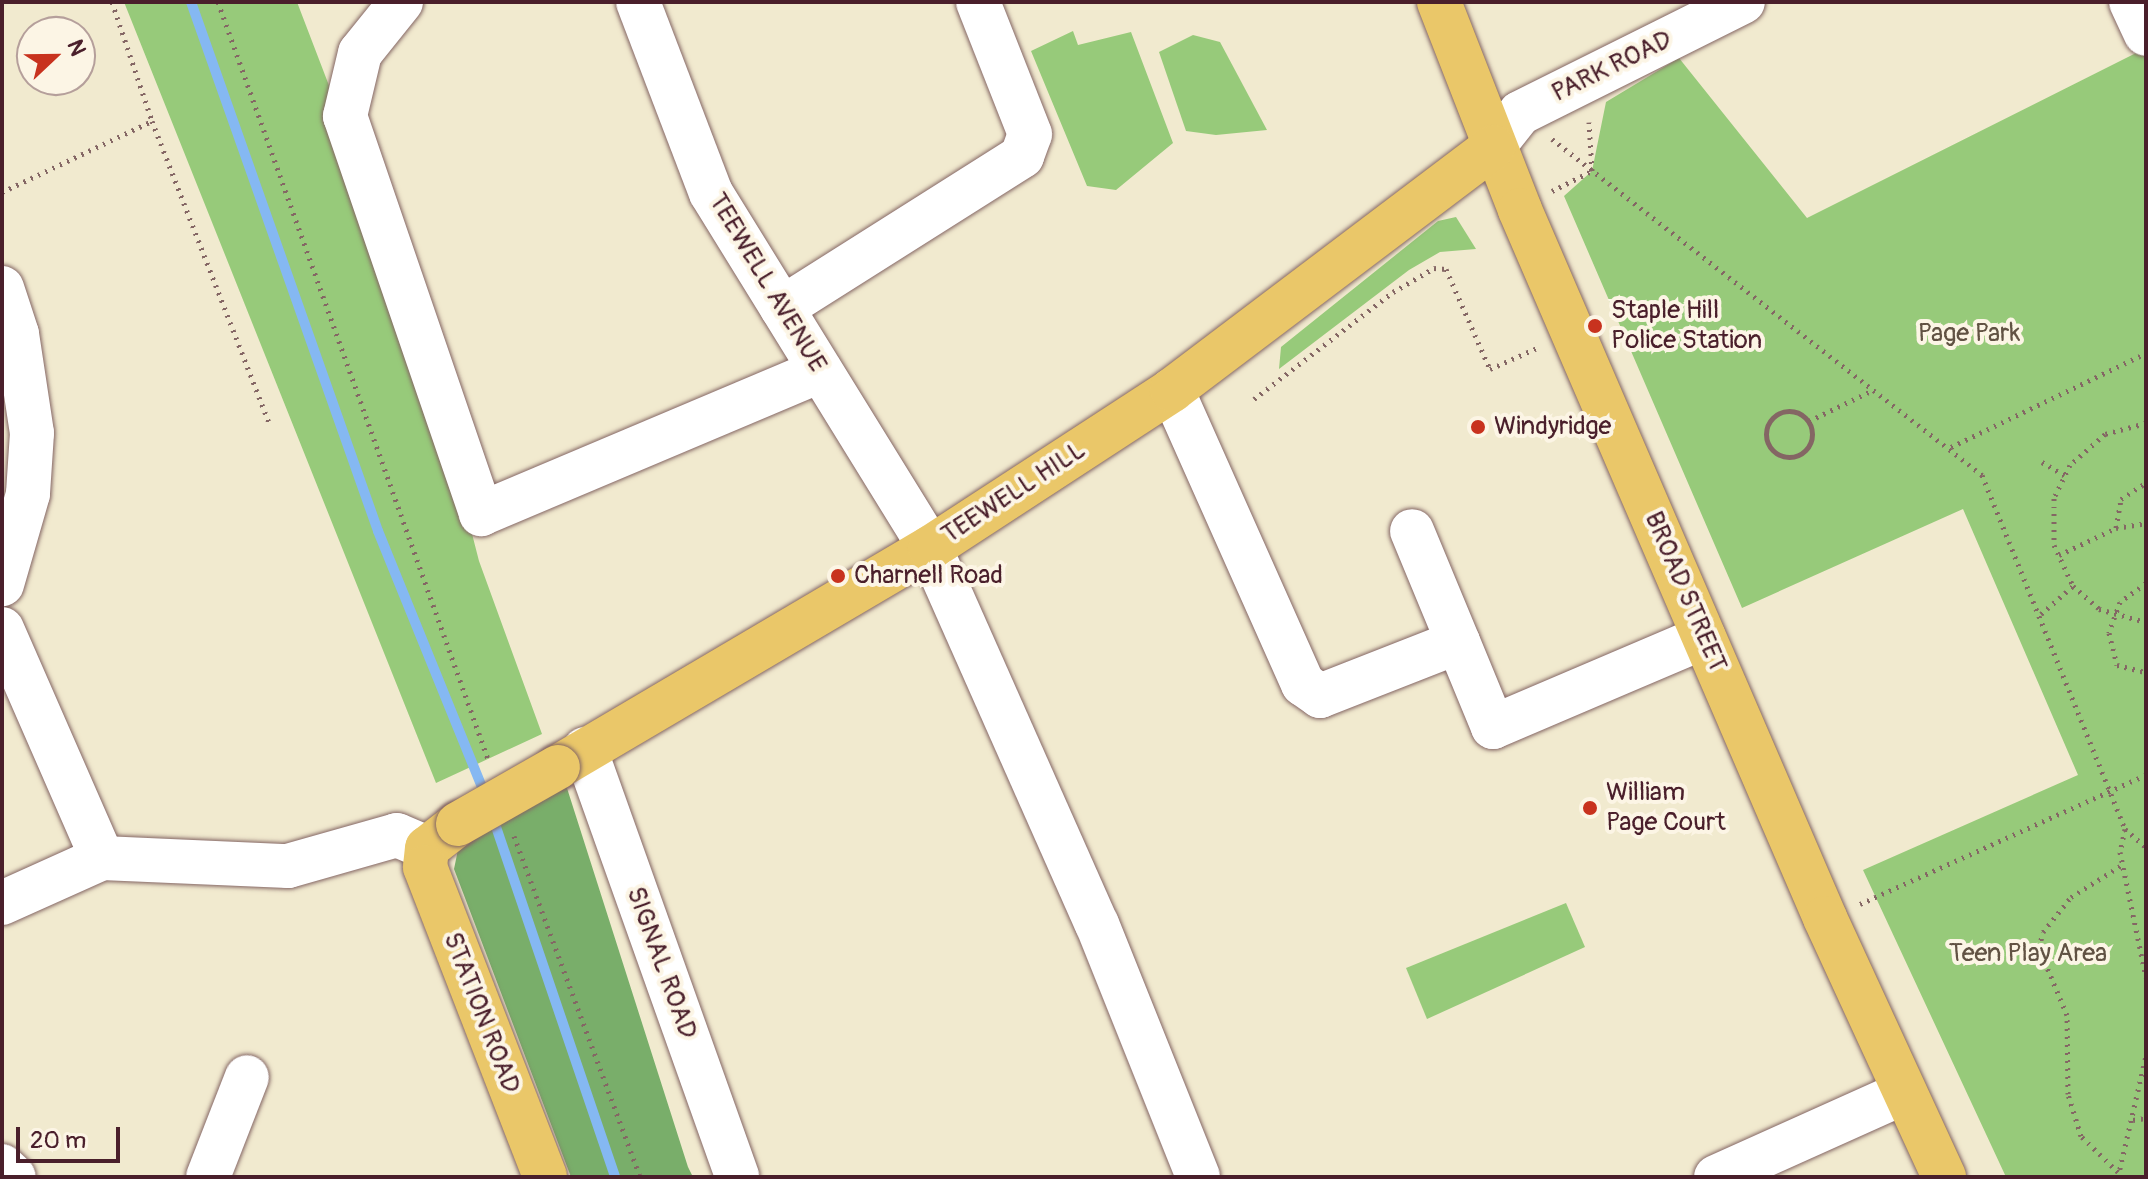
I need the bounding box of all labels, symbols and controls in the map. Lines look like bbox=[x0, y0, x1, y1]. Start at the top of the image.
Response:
north arrow bbox=[16, 16, 96, 96]
street label: PARK ROAD bbox=[1547, 25, 1677, 109]
text: N bbox=[61, 36, 92, 60]
street label: TEEWELL AVENUE bbox=[701, 188, 833, 378]
place label: Staple Hill Police Station bbox=[1611, 295, 1762, 356]
marker: Staple Hill Police Station bbox=[1586, 317, 1604, 335]
park label: Page Park bbox=[1918, 318, 2020, 350]
place label: Windyridge bbox=[1494, 411, 1611, 443]
marker: Windyridge bbox=[1469, 418, 1487, 436]
street label: TEEWELL HILL bbox=[936, 435, 1092, 551]
street label: BROAD STREET bbox=[1637, 507, 1733, 677]
place label: Charnell Road bbox=[854, 560, 1003, 592]
marker: Charnell Road bbox=[829, 567, 847, 585]
place label: William Page Court bbox=[1606, 777, 1726, 838]
marker: William Page Court bbox=[1581, 799, 1599, 817]
street label: SIGNAL ROAD bbox=[619, 883, 703, 1043]
street label: STATION ROAD bbox=[436, 928, 526, 1098]
park label: Teen Play Area bbox=[1949, 938, 2107, 970]
scale bar bbox=[20, 1111, 124, 1161]
text: 20 m bbox=[30, 1126, 86, 1155]

